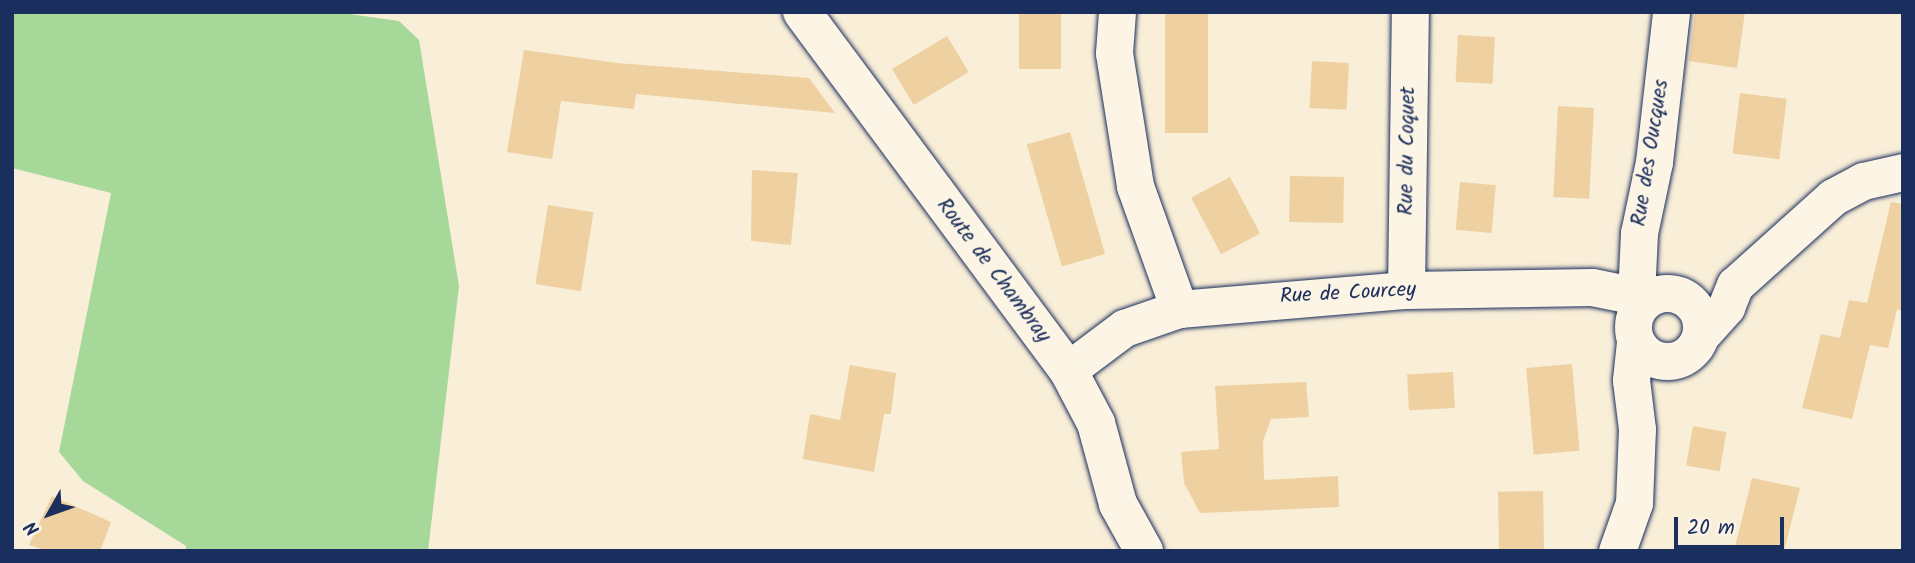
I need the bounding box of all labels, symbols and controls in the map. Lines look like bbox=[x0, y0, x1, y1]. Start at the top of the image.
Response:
street label: Rue des Oucques bbox=[1627, 78, 1675, 228]
street label: Rue du Coquet bbox=[1394, 86, 1422, 216]
street label: Route de Chambray bbox=[930, 194, 1056, 348]
street label: Rue de Courcey bbox=[1279, 278, 1417, 310]
north arrow bbox=[14, 479, 84, 549]
scale bar bbox=[1677, 504, 1787, 548]
text: 20 m bbox=[1687, 512, 1735, 545]
text: N bbox=[18, 513, 48, 542]

